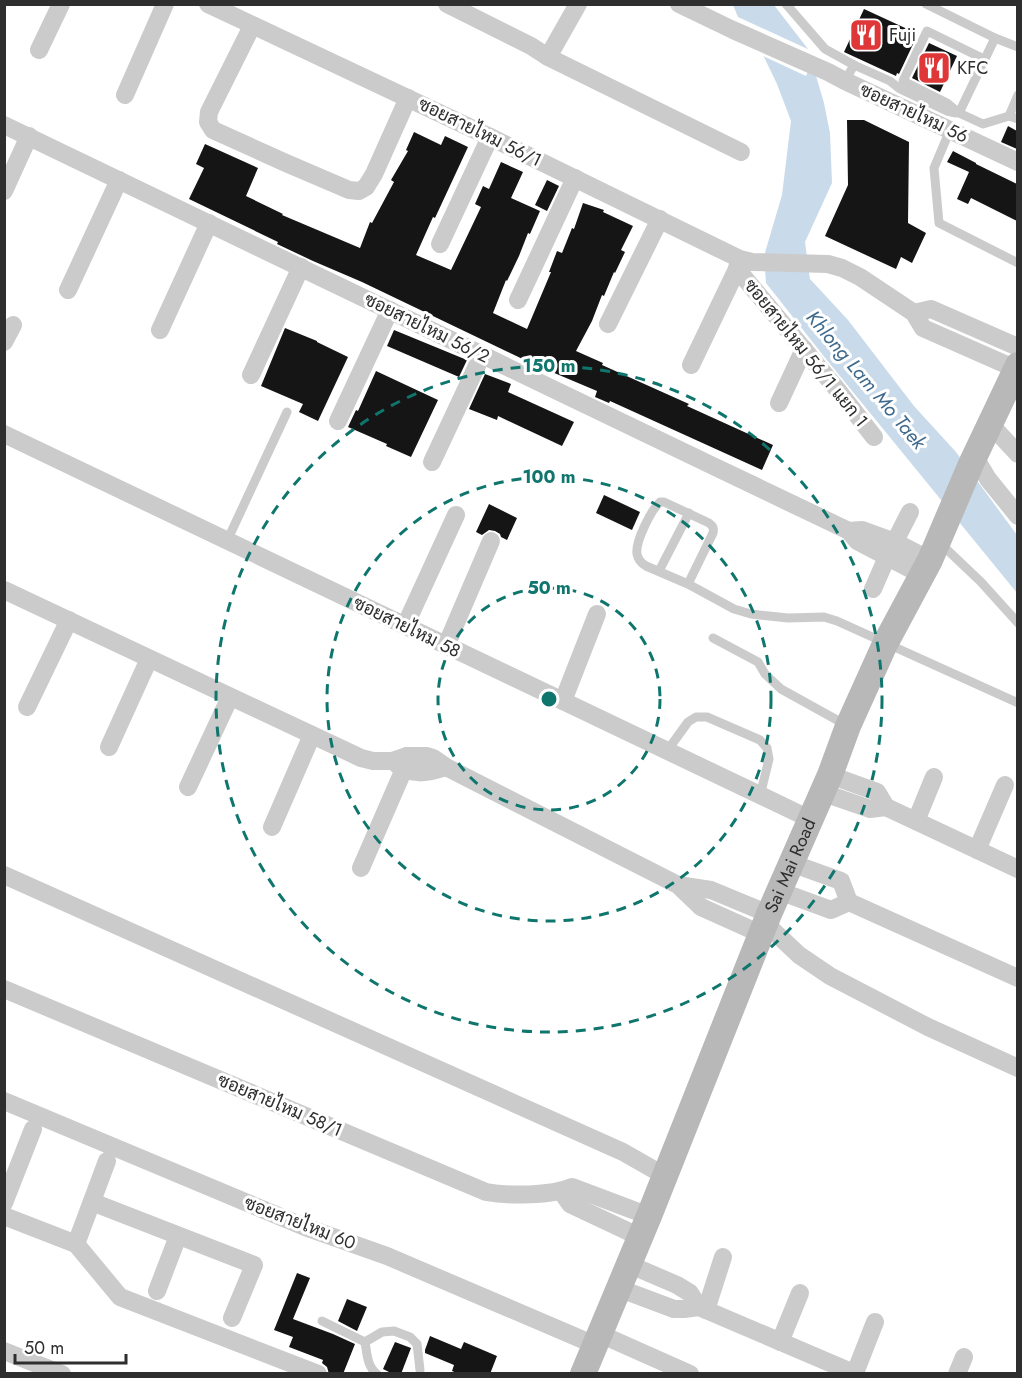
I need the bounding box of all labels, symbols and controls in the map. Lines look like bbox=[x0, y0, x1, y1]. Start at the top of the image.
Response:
restaurant icon: Fuji bbox=[848, 17, 884, 53]
place label: Fuji bbox=[889, 22, 916, 48]
restaurant icon: KFC bbox=[916, 50, 952, 86]
place label: KFC bbox=[957, 55, 989, 81]
street label: ซอยสายไหม 56 bbox=[856, 77, 972, 149]
street label: ซอยสายไหม 56/1 bbox=[414, 91, 546, 173]
street label: ซอยสายไหม 56/1 แยก 1 bbox=[738, 273, 874, 433]
street label: ซอยสายไหม 56/2 bbox=[360, 286, 494, 370]
water label: Khlong Lam Mo Taek bbox=[799, 304, 934, 457]
text: 150 m bbox=[523, 353, 575, 379]
text: 100 m bbox=[522, 464, 576, 490]
text: 50 m bbox=[527, 575, 571, 601]
street label: ซอยสายไหม 58 bbox=[349, 590, 465, 664]
centre of rings bbox=[539, 689, 559, 709]
street label: Sai Mai Road bbox=[758, 814, 822, 917]
street label: ซอยสายไหม 58/1 bbox=[214, 1067, 346, 1143]
street label: ซอยสายไหม 60 bbox=[240, 1190, 360, 1256]
scale bar bbox=[15, 1327, 126, 1365]
text: 50 m bbox=[24, 1335, 64, 1361]

